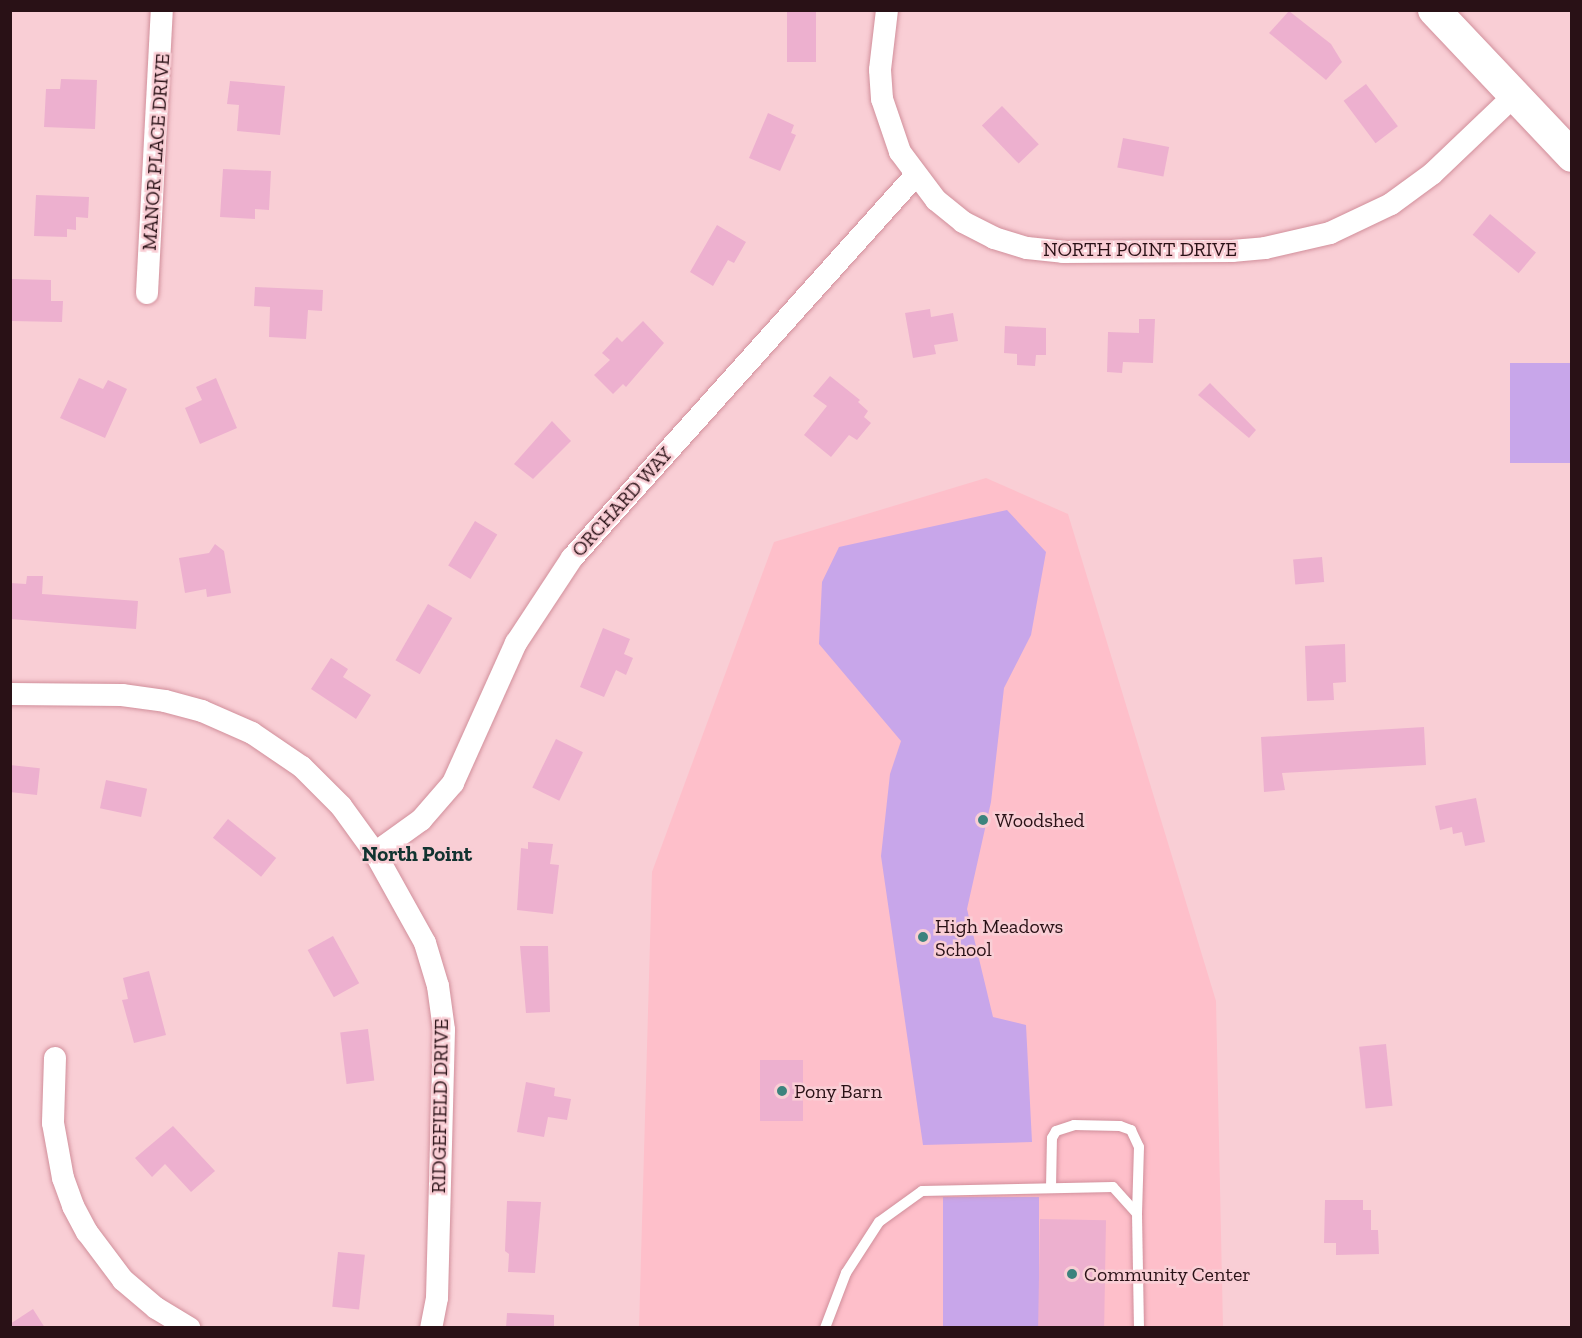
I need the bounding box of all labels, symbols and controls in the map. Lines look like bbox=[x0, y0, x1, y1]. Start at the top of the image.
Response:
street label: MANOR PLACE DRIVE bbox=[137, 53, 175, 251]
street label: NORTH POINT DRIVE bbox=[1043, 237, 1237, 261]
street label: ORCHARD WAY bbox=[566, 442, 678, 562]
place label: Woodshed bbox=[995, 808, 1085, 832]
marker: Woodshed bbox=[976, 813, 990, 827]
district label: North Point bbox=[362, 841, 472, 867]
place label: High Meadows School bbox=[935, 914, 1064, 961]
marker: High Meadows School bbox=[916, 930, 930, 944]
street label: RIDGEFIELD DRIVE bbox=[426, 1018, 454, 1194]
place label: Pony Barn bbox=[794, 1079, 883, 1103]
marker: Pony Barn bbox=[775, 1084, 789, 1098]
place label: Community Center bbox=[1084, 1262, 1251, 1286]
marker: Community Center bbox=[1065, 1267, 1079, 1281]

